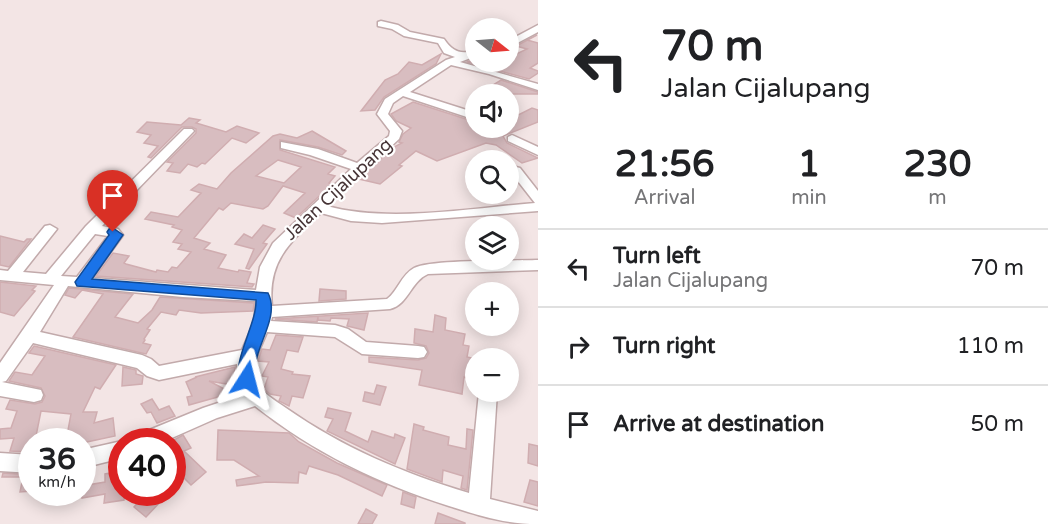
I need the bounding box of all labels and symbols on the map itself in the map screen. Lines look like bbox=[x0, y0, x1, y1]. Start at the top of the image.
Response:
north arrow bbox=[465, 18, 519, 72]
street label: Jalan Cijalupang bbox=[279, 133, 397, 245]
pin bbox=[87, 170, 138, 232]
position arrow bbox=[215, 347, 279, 411]
speed limit sign: 40 bbox=[108, 428, 186, 506]

